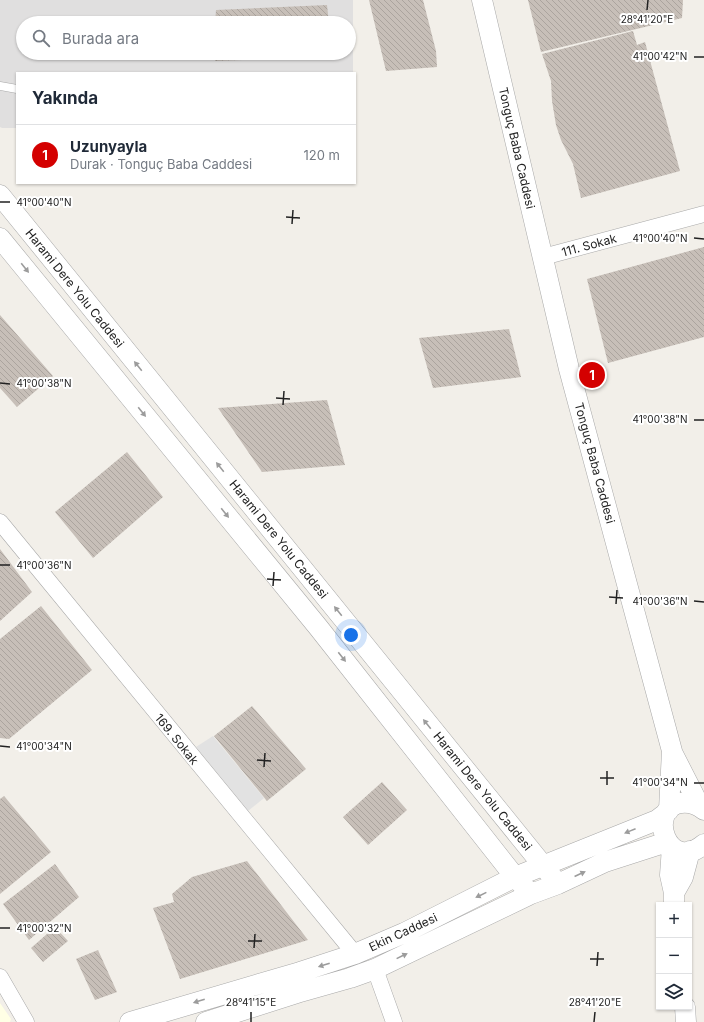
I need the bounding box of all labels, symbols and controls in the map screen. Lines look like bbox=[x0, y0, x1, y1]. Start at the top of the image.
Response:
text: 28°41'20"E bbox=[621, 13, 673, 25]
search box bbox=[16, 16, 356, 60]
icon: search bbox=[30, 27, 52, 49]
text: Burada ara bbox=[62, 29, 139, 48]
text: 41°00'42"N bbox=[633, 50, 687, 62]
street label: Tonguç Baba Caddesi bbox=[496, 86, 538, 210]
text: Yakında bbox=[32, 88, 98, 108]
text: Uzunyayla bbox=[70, 137, 147, 156]
text: 1 bbox=[42, 147, 48, 163]
text: 120 m bbox=[304, 147, 340, 163]
text: Durak · Tonguç Baba Caddesi bbox=[70, 156, 252, 172]
text: 41°00'40"N bbox=[17, 196, 71, 208]
street label: Harami Dere Yolu Caddesi bbox=[23, 226, 128, 350]
street label: 111. Sokak bbox=[560, 230, 619, 260]
text: 41°00'40"N bbox=[633, 232, 687, 244]
one-way arrow bbox=[20, 263, 29, 274]
one-way arrow bbox=[134, 360, 143, 371]
pin: 1 bbox=[579, 360, 605, 390]
text: 41°00'38"N bbox=[16, 377, 72, 389]
street label: Tonguç Baba Caddesi bbox=[572, 401, 618, 525]
one-way arrow bbox=[138, 407, 147, 418]
text: 41°00'38"N bbox=[632, 413, 688, 425]
one-way arrow bbox=[216, 461, 225, 472]
street label: Harami Dere Yolu Caddesi bbox=[227, 477, 332, 601]
one-way arrow bbox=[220, 508, 229, 518]
text: 41°00'36"N bbox=[16, 559, 72, 571]
text: 41°00'36"N bbox=[632, 595, 688, 607]
one-way arrow bbox=[333, 606, 342, 616]
your location bbox=[341, 625, 361, 645]
one-way arrow bbox=[338, 652, 346, 663]
street label: 169. Sokak bbox=[152, 711, 202, 768]
one-way arrow bbox=[423, 718, 432, 729]
street label: Harami Dere Yolu Caddesi bbox=[431, 729, 536, 853]
text: 41°00'34"N bbox=[16, 740, 72, 752]
text: 41°00'34"N bbox=[632, 776, 688, 788]
one-way arrow bbox=[624, 828, 636, 834]
one-way arrow bbox=[574, 871, 585, 877]
one-way arrow bbox=[475, 892, 486, 898]
map controls bbox=[656, 902, 692, 1010]
button: + bbox=[656, 902, 692, 938]
street label: Ekin Caddesi bbox=[366, 910, 440, 954]
text: 41°00'32"N bbox=[17, 922, 71, 934]
button: − bbox=[656, 938, 692, 974]
one-way arrow bbox=[396, 953, 407, 959]
one-way arrow bbox=[317, 962, 329, 968]
button: layers bbox=[656, 974, 692, 1010]
text: 28°41'15"E bbox=[226, 996, 276, 1008]
text: 28°41'20"E bbox=[569, 996, 621, 1008]
one-way arrow bbox=[193, 998, 205, 1004]

